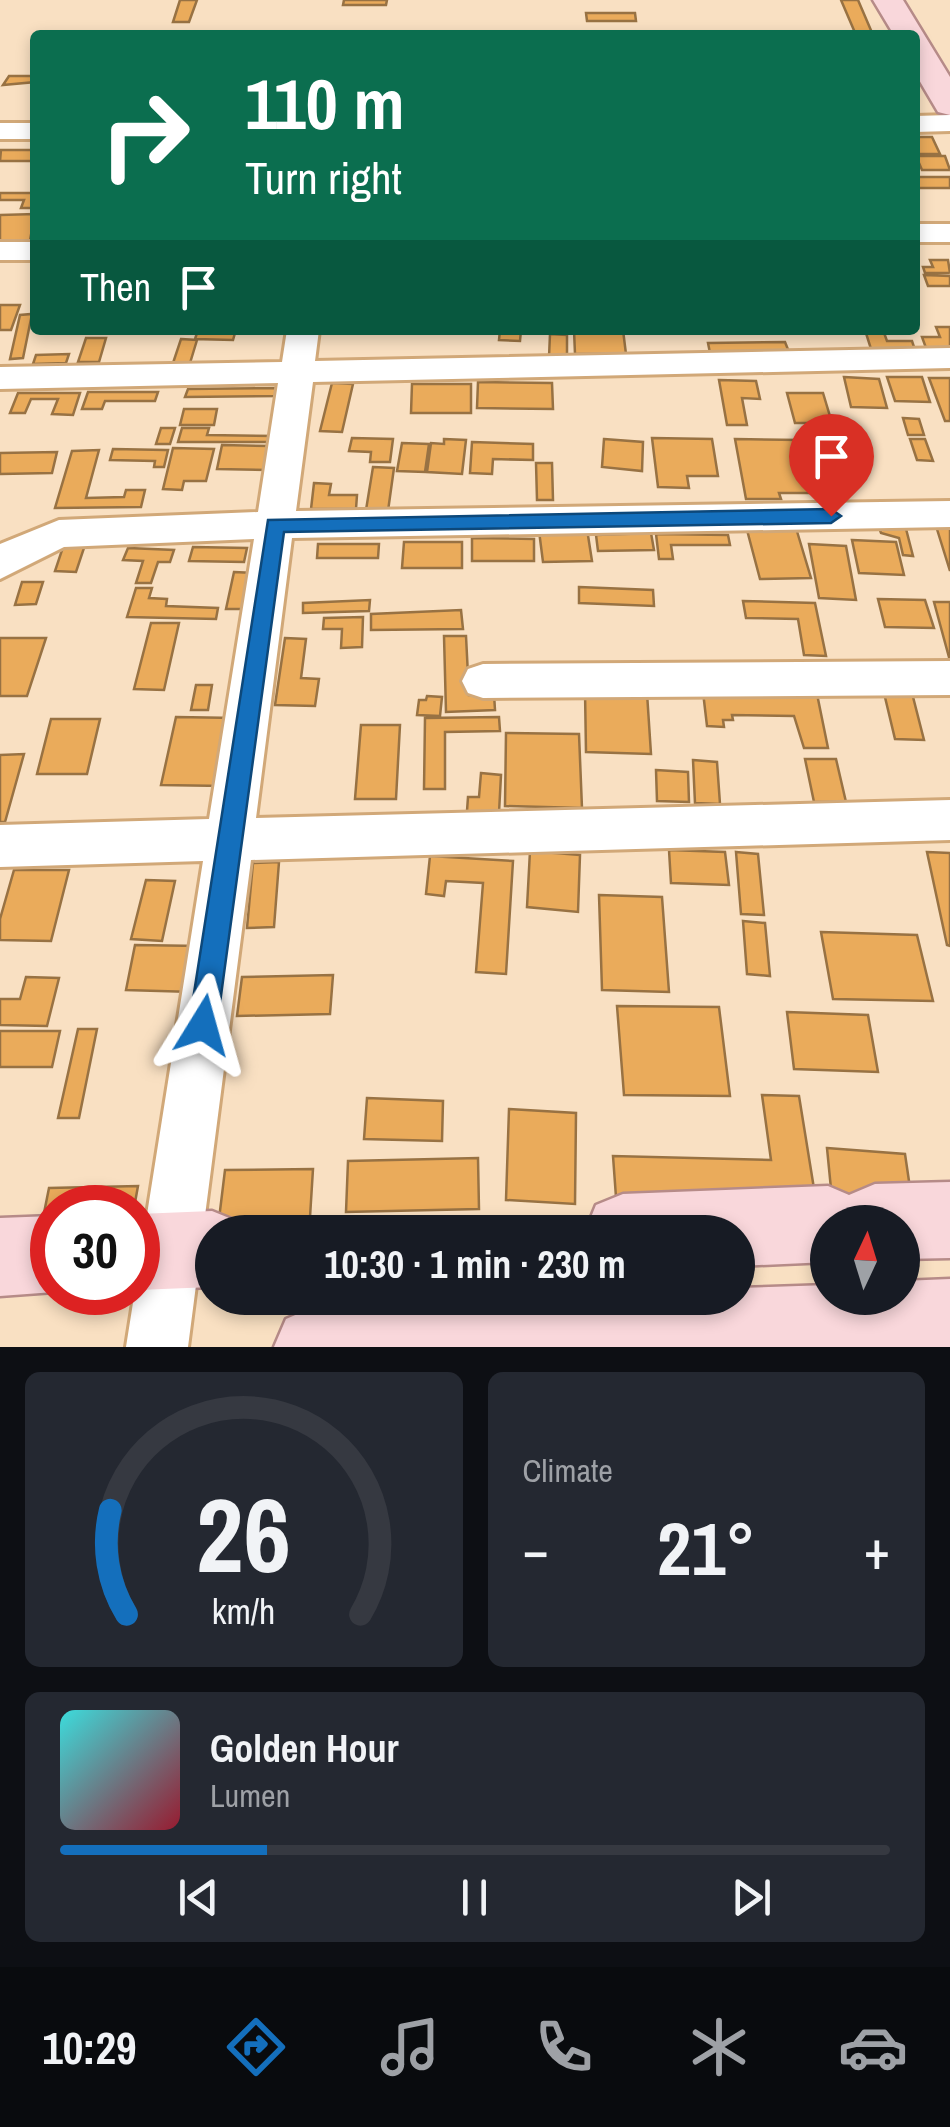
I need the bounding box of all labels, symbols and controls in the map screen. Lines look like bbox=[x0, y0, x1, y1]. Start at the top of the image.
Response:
text: 110 m bbox=[245, 57, 405, 151]
icon: right bbox=[80, 70, 210, 200]
text: Turn right bbox=[245, 147, 402, 208]
icon: arrive bbox=[171, 260, 226, 315]
text: Then bbox=[80, 262, 151, 313]
pin bbox=[789, 414, 874, 517]
icon: arrive bbox=[804, 429, 859, 484]
position arrow bbox=[151, 973, 255, 1077]
speed limit sign: 30 bbox=[30, 1185, 160, 1315]
north arrow bbox=[810, 1205, 920, 1315]
map controls bbox=[810, 1205, 920, 1315]
text: 10:30 · 1 min · 230 m bbox=[324, 1239, 626, 1290]
text: Climate bbox=[523, 1449, 613, 1492]
text: 26 bbox=[196, 1464, 291, 1604]
text: 21° bbox=[657, 1497, 755, 1598]
text: − bbox=[523, 1512, 549, 1586]
text: + bbox=[864, 1512, 890, 1586]
text: km/h bbox=[212, 1587, 276, 1635]
text: Golden Hour bbox=[210, 1723, 399, 1774]
text: Lumen bbox=[210, 1774, 290, 1817]
icon: previous bbox=[171, 1870, 226, 1925]
icon: pause bbox=[447, 1870, 502, 1925]
icon: next bbox=[724, 1870, 779, 1925]
icon: directions bbox=[221, 2012, 291, 2082]
icon: music bbox=[375, 2012, 445, 2082]
icon: phone bbox=[529, 2012, 599, 2082]
icon: climate bbox=[684, 2012, 754, 2082]
icon: car bbox=[838, 2012, 908, 2082]
text: 10:29 bbox=[42, 2017, 137, 2078]

